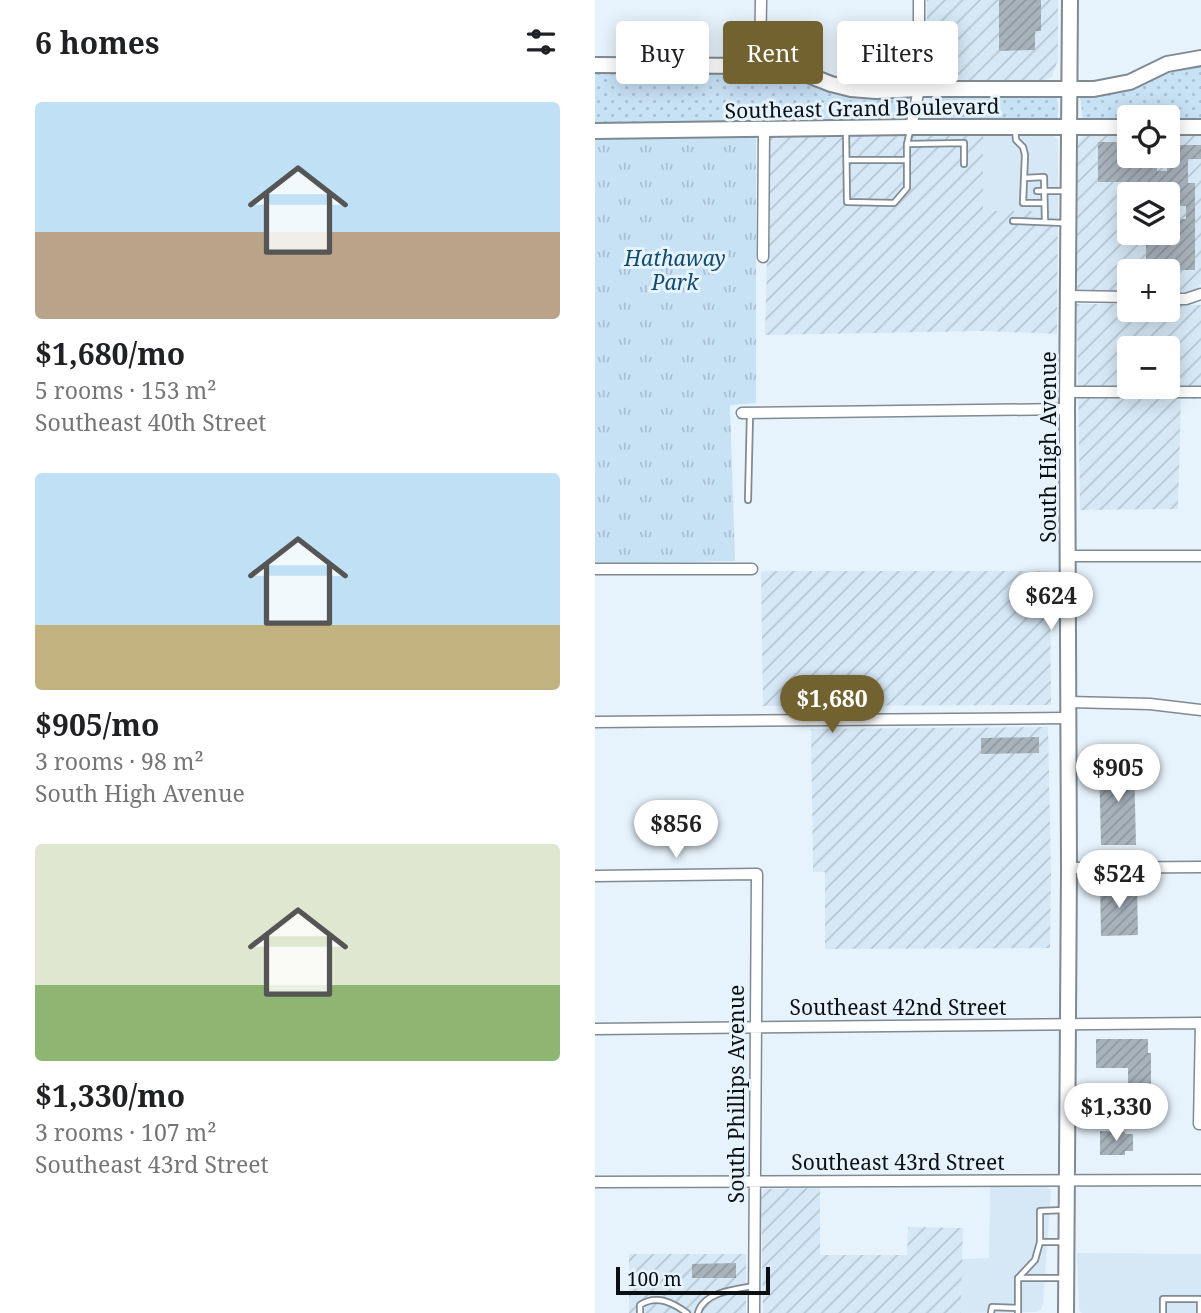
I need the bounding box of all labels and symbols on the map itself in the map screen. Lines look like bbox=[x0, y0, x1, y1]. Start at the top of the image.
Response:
street label: Southeast Grand Boulevard bbox=[724, 92, 1000, 124]
park label: Hathaway Park bbox=[623, 244, 726, 296]
street label: South High Avenue bbox=[1034, 351, 1062, 543]
pin: $624 bbox=[1010, 572, 1092, 632]
pin: $1,680 bbox=[775, 676, 889, 735]
pin: $905 bbox=[1077, 744, 1159, 804]
pin: $856 bbox=[635, 800, 717, 860]
pin: $524 bbox=[1078, 850, 1160, 910]
street label: South Phillips Avenue bbox=[722, 985, 750, 1203]
street label: Southeast 42nd Street bbox=[790, 993, 1006, 1021]
pin: $1,330 bbox=[1059, 1084, 1173, 1143]
street label: Southeast 43rd Street bbox=[791, 1148, 1005, 1176]
scale bar bbox=[616, 1264, 770, 1296]

